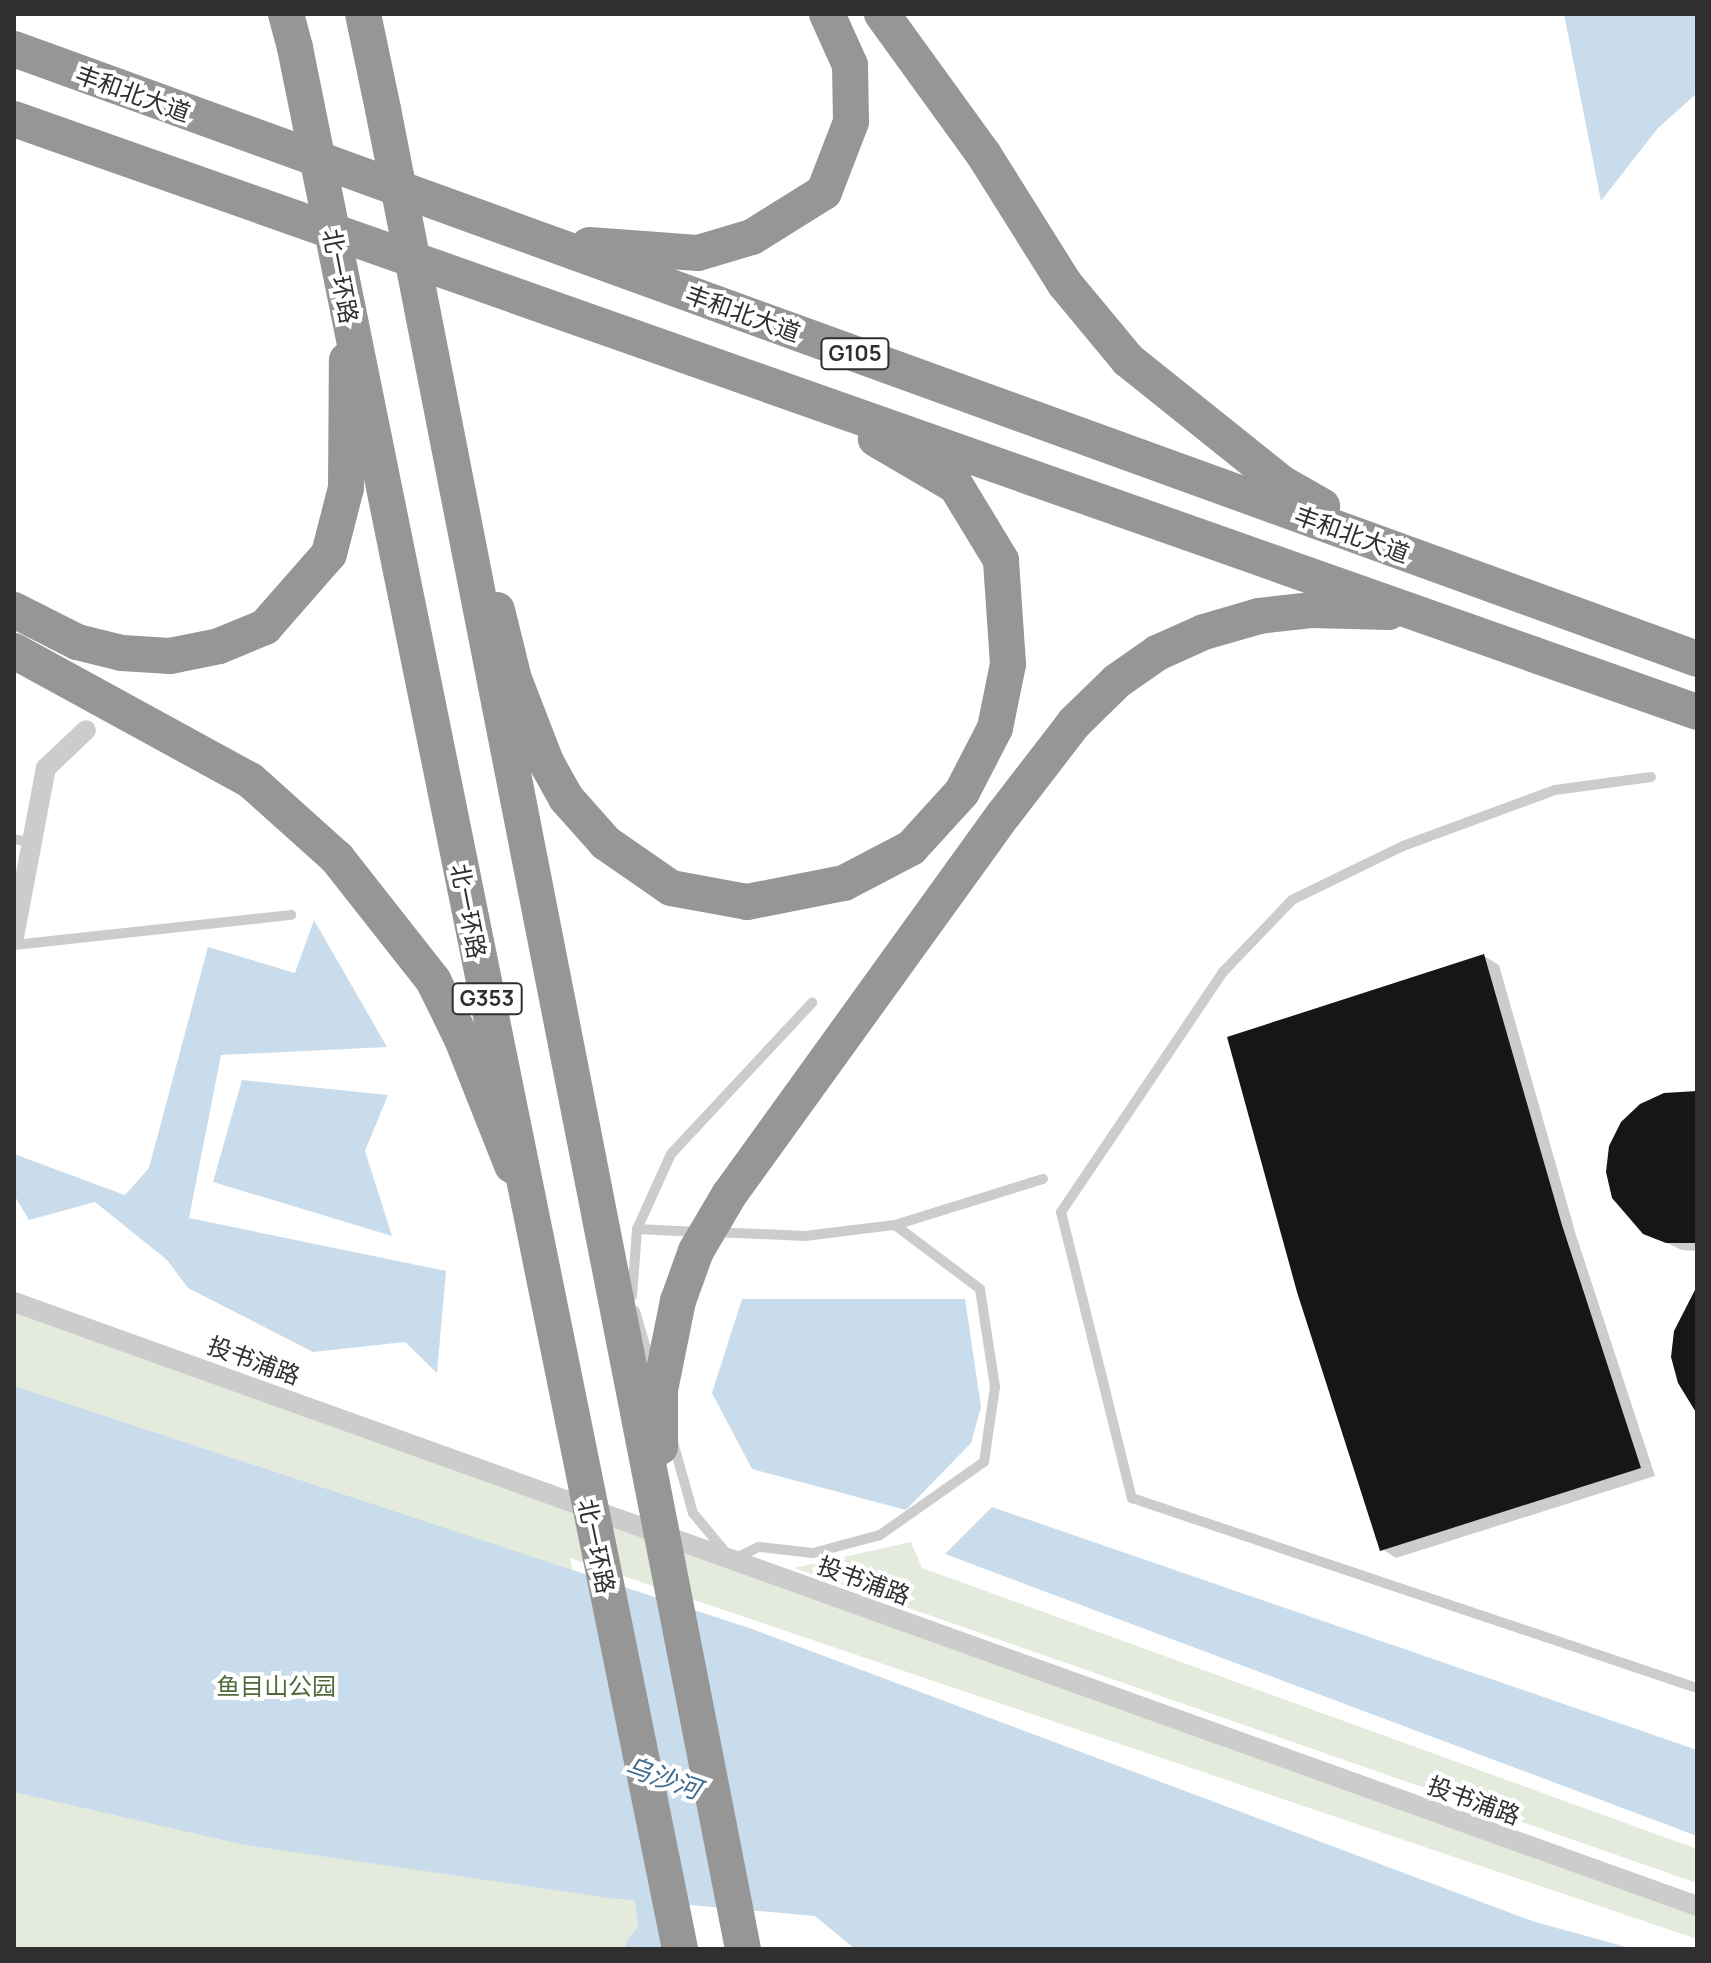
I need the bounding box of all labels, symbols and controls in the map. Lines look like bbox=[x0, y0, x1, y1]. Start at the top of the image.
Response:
street label: 丰和北大道 bbox=[72, 59, 194, 127]
street label: 北一环路 bbox=[318, 226, 364, 326]
street label: 丰和北大道 bbox=[682, 279, 804, 347]
road number: G105 bbox=[819, 336, 891, 372]
street label: 丰和北大道 bbox=[1291, 500, 1413, 568]
street label: 北一环路 bbox=[446, 861, 492, 961]
road number: G353 bbox=[451, 981, 523, 1017]
street label: 投书浦路 bbox=[204, 1330, 304, 1390]
street label: 北一环路 bbox=[573, 1496, 621, 1596]
street label: 投书浦路 bbox=[814, 1550, 914, 1610]
park label: 鱼目山公园 bbox=[216, 1672, 336, 1700]
water label: 乌沙河 bbox=[621, 1751, 705, 1805]
street label: 投书浦路 bbox=[1424, 1770, 1524, 1830]

